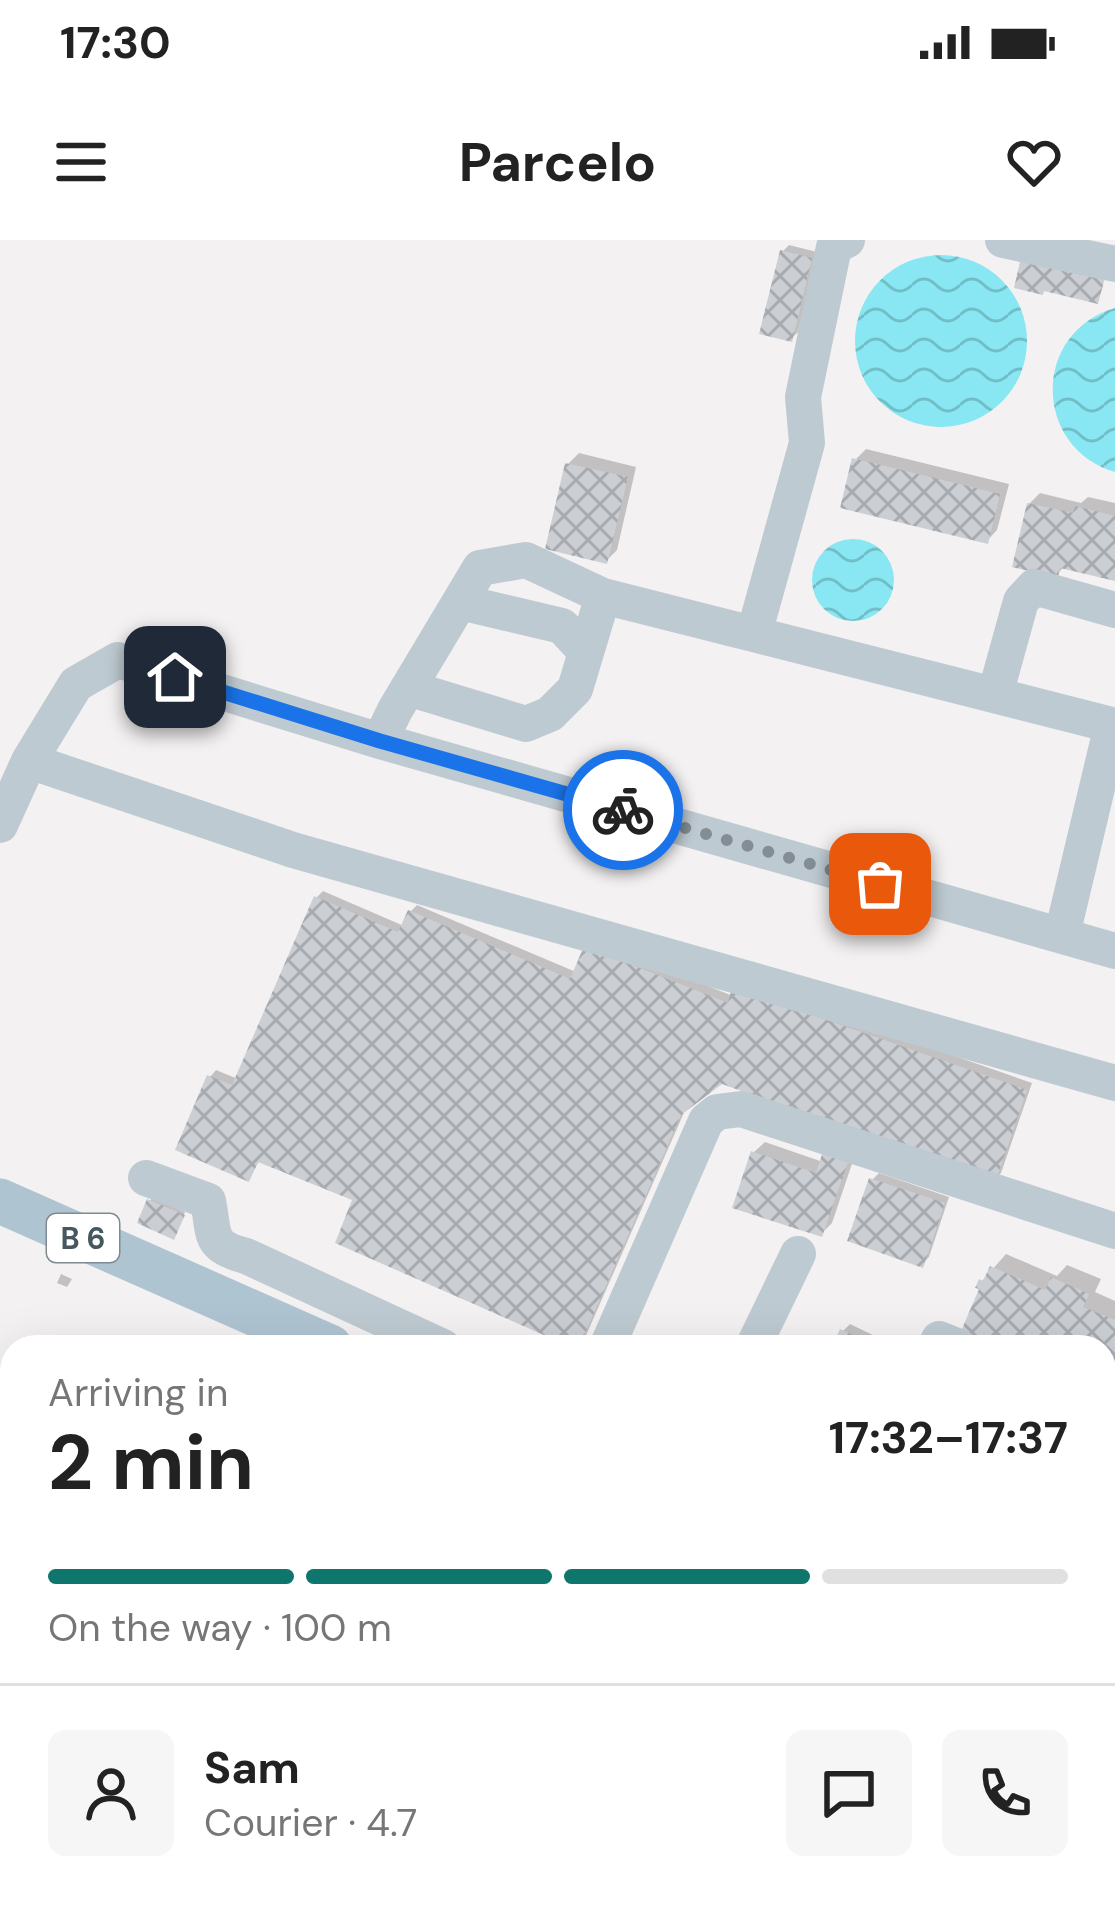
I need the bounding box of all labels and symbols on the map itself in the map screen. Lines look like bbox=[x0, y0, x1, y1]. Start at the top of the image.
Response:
pin bbox=[124, 626, 226, 728]
courier bbox=[563, 750, 683, 870]
pin bbox=[829, 833, 931, 935]
road number: B 6 bbox=[47, 1214, 119, 1262]

